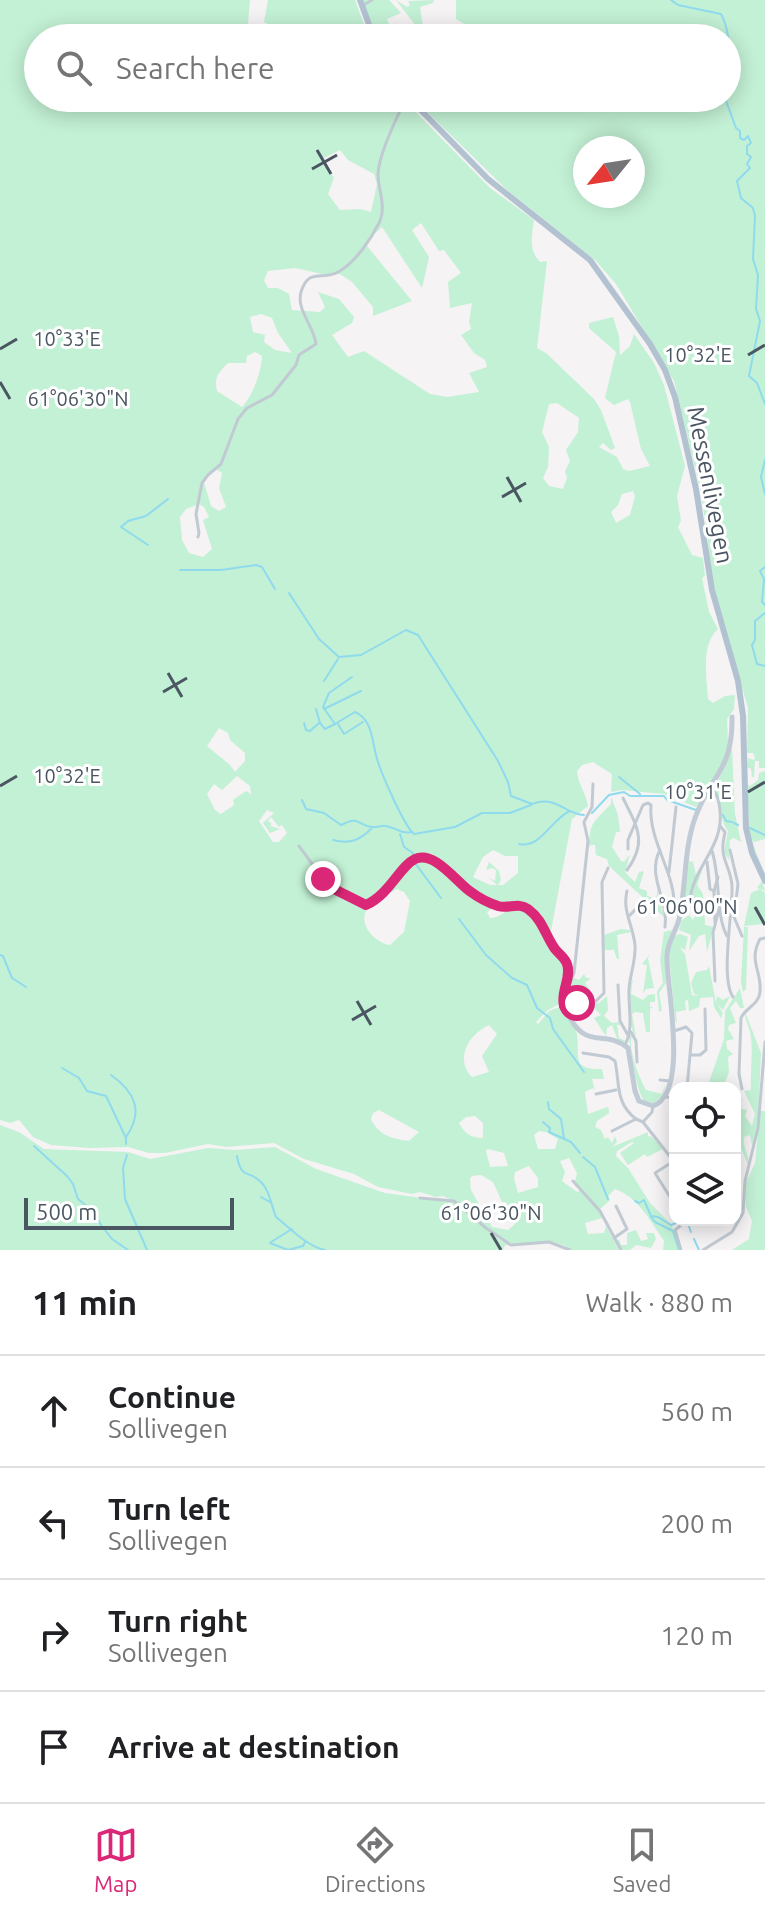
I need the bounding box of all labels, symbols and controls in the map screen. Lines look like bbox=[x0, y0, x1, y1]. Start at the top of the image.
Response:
search box bbox=[24, 24, 741, 112]
icon: search bbox=[52, 46, 96, 90]
text: Search here bbox=[116, 51, 275, 85]
north arrow bbox=[573, 136, 645, 208]
text: 10°33'E bbox=[33, 327, 101, 350]
text: 10°32'E bbox=[664, 343, 732, 366]
text: 61°06'30"N bbox=[27, 387, 129, 410]
street label: Messenlivegen bbox=[682, 404, 739, 566]
text: 10°32'E bbox=[33, 764, 101, 787]
text: 10°31'E bbox=[664, 780, 732, 803]
route end bbox=[305, 861, 341, 897]
text: 61°06'00"N bbox=[636, 895, 738, 918]
route start bbox=[559, 985, 595, 1021]
map controls bbox=[669, 1082, 741, 1226]
button: locate bbox=[669, 1082, 741, 1154]
button: layers bbox=[669, 1154, 741, 1226]
scale bar bbox=[24, 1194, 234, 1230]
text: 500 m bbox=[36, 1199, 97, 1224]
text: 61°06'30"N bbox=[440, 1201, 542, 1224]
text: 11 min bbox=[32, 1283, 137, 1321]
text: Walk · 880 m bbox=[585, 1288, 733, 1317]
text: Continue bbox=[108, 1380, 236, 1414]
icon: ahead bbox=[32, 1389, 76, 1433]
text: 560 m bbox=[661, 1397, 733, 1426]
text: Sollivegen bbox=[108, 1414, 228, 1443]
text: Turn left bbox=[108, 1492, 230, 1526]
icon: left bbox=[32, 1501, 76, 1545]
text: 200 m bbox=[661, 1509, 733, 1538]
text: Sollivegen bbox=[108, 1526, 228, 1555]
text: Turn right bbox=[108, 1604, 248, 1638]
icon: right bbox=[32, 1613, 76, 1657]
text: 120 m bbox=[661, 1621, 733, 1650]
text: Sollivegen bbox=[108, 1638, 228, 1667]
icon: arrive bbox=[32, 1725, 76, 1769]
text: Arrive at destination bbox=[108, 1730, 400, 1764]
tab: Map bbox=[94, 1823, 138, 1896]
tab: Directions bbox=[325, 1823, 425, 1896]
tab: Saved bbox=[613, 1823, 671, 1896]

